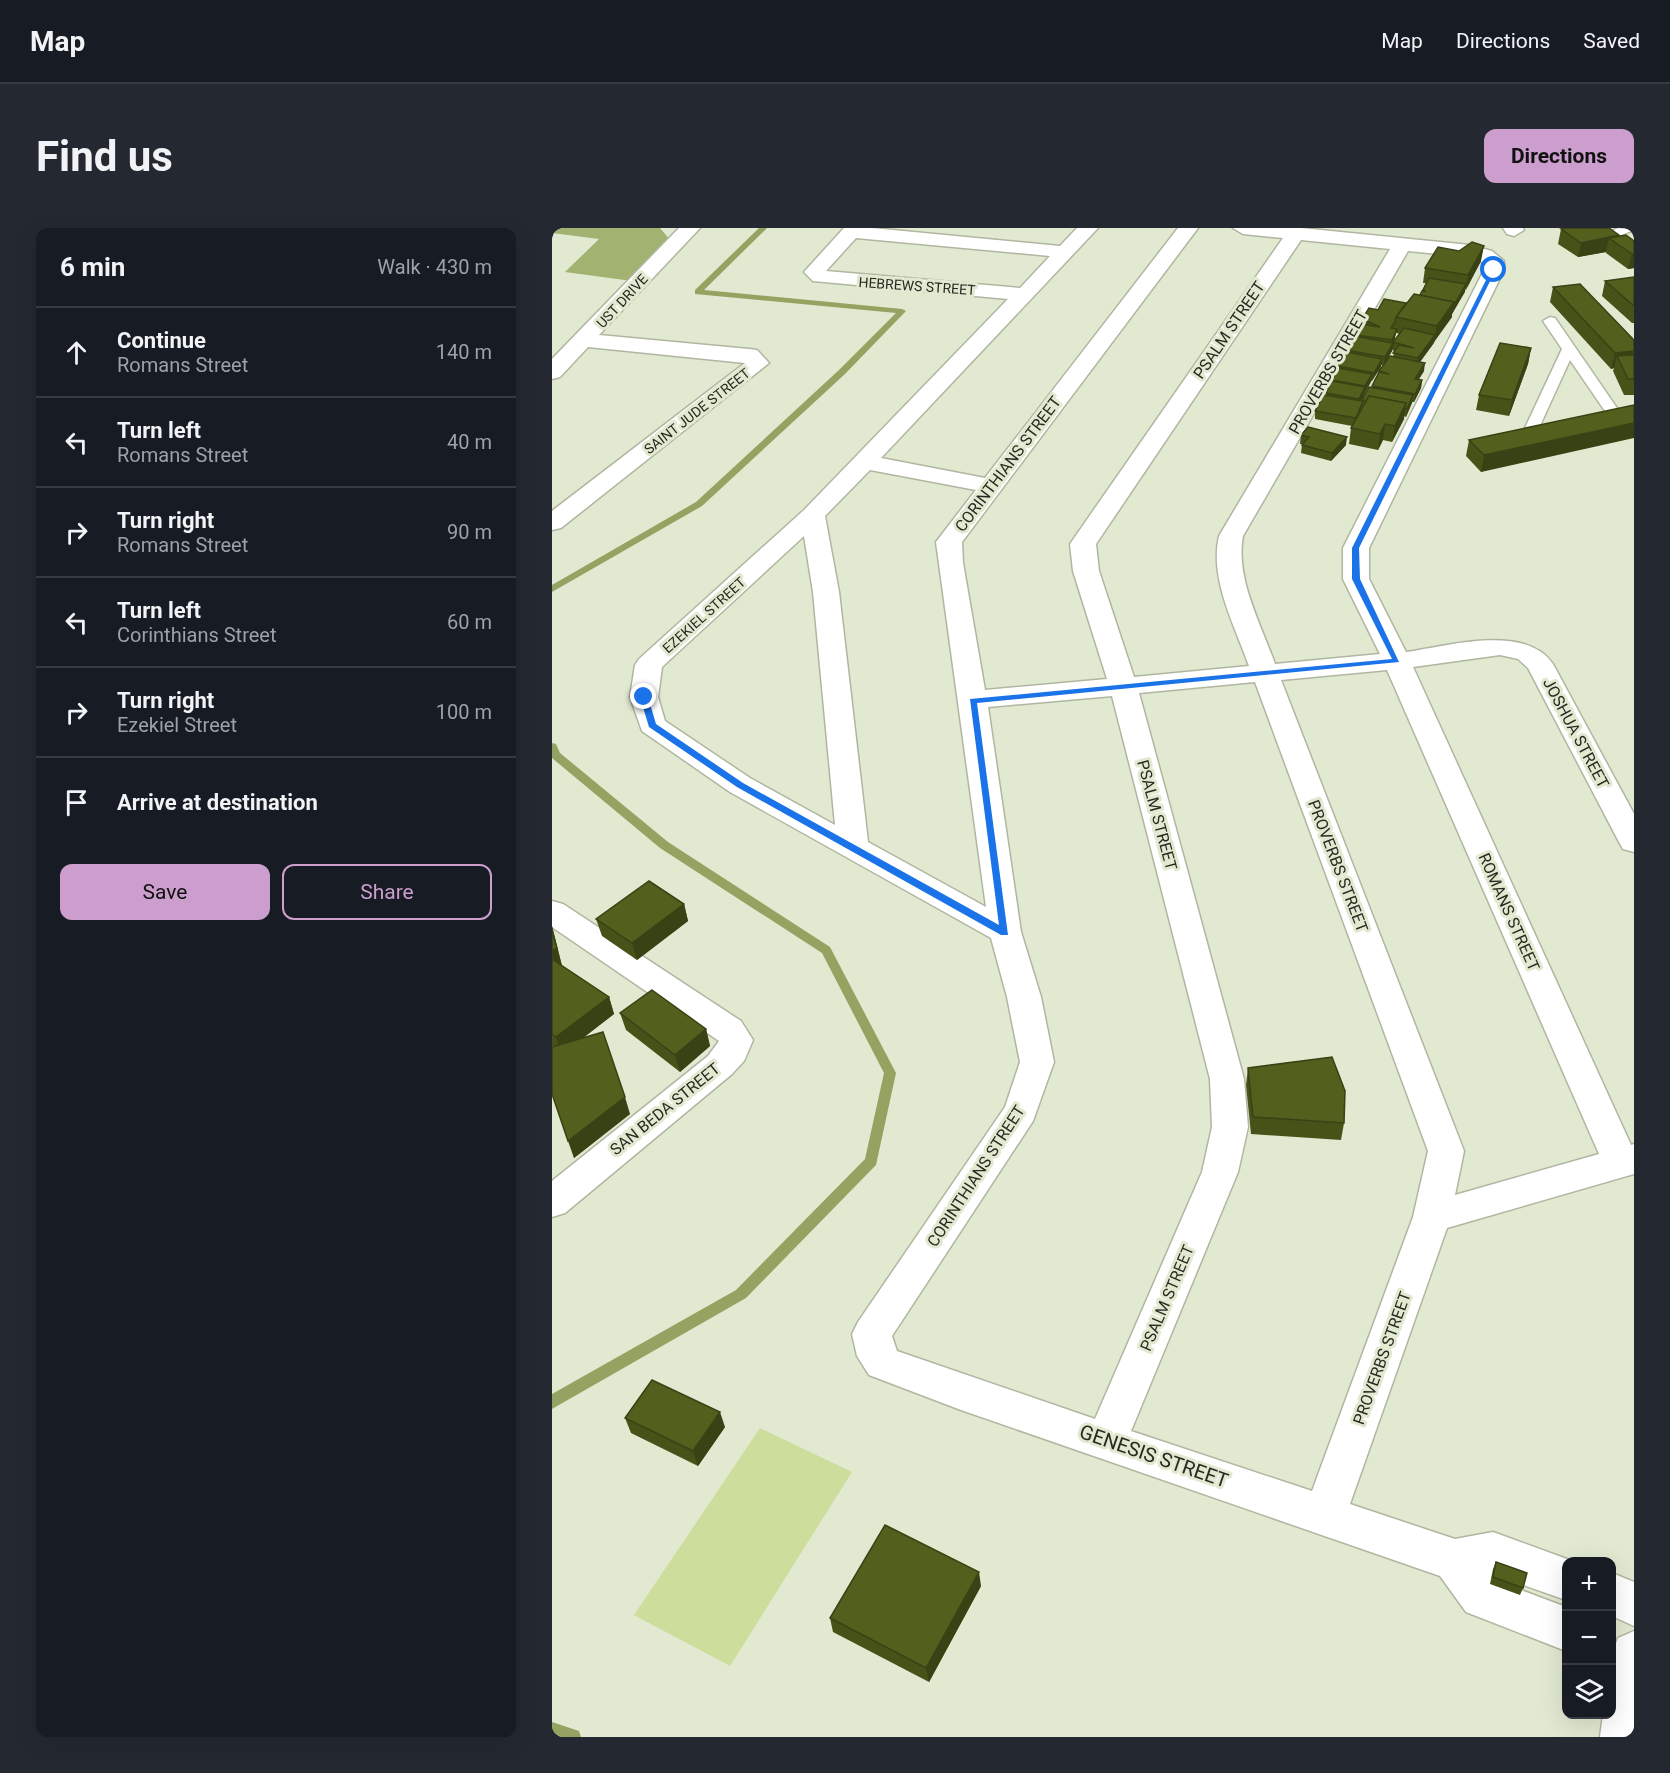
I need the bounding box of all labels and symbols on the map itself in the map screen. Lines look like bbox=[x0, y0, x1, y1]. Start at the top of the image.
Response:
route start bbox=[1480, 256, 1506, 282]
street label: UST DRIVE bbox=[593, 271, 651, 331]
street label: HEBREWS STREET bbox=[858, 274, 977, 298]
street label: PSALM STREET bbox=[1189, 277, 1269, 382]
street label: PROVERBS STREET bbox=[1285, 306, 1371, 437]
street label: SAINT JUDE STREET bbox=[641, 364, 754, 457]
street label: CORINTHIANS STREET bbox=[951, 392, 1065, 535]
street label: EZEKIEL STREET bbox=[659, 573, 749, 656]
street label: JOSHUA STREET bbox=[1539, 675, 1613, 792]
route end bbox=[630, 683, 656, 709]
street label: PSALM STREET bbox=[1133, 758, 1181, 873]
street label: PROVERBS STREET bbox=[1304, 797, 1372, 935]
street label: ROMANS STREET bbox=[1474, 850, 1544, 974]
street label: SAN BEDA STREET bbox=[606, 1059, 724, 1159]
street label: CORINTHIANS STREET bbox=[923, 1102, 1029, 1250]
street label: PSALM STREET bbox=[1136, 1242, 1198, 1354]
street label: PROVERBS STREET bbox=[1349, 1288, 1415, 1427]
street label: GENESIS STREET bbox=[1076, 1419, 1232, 1493]

